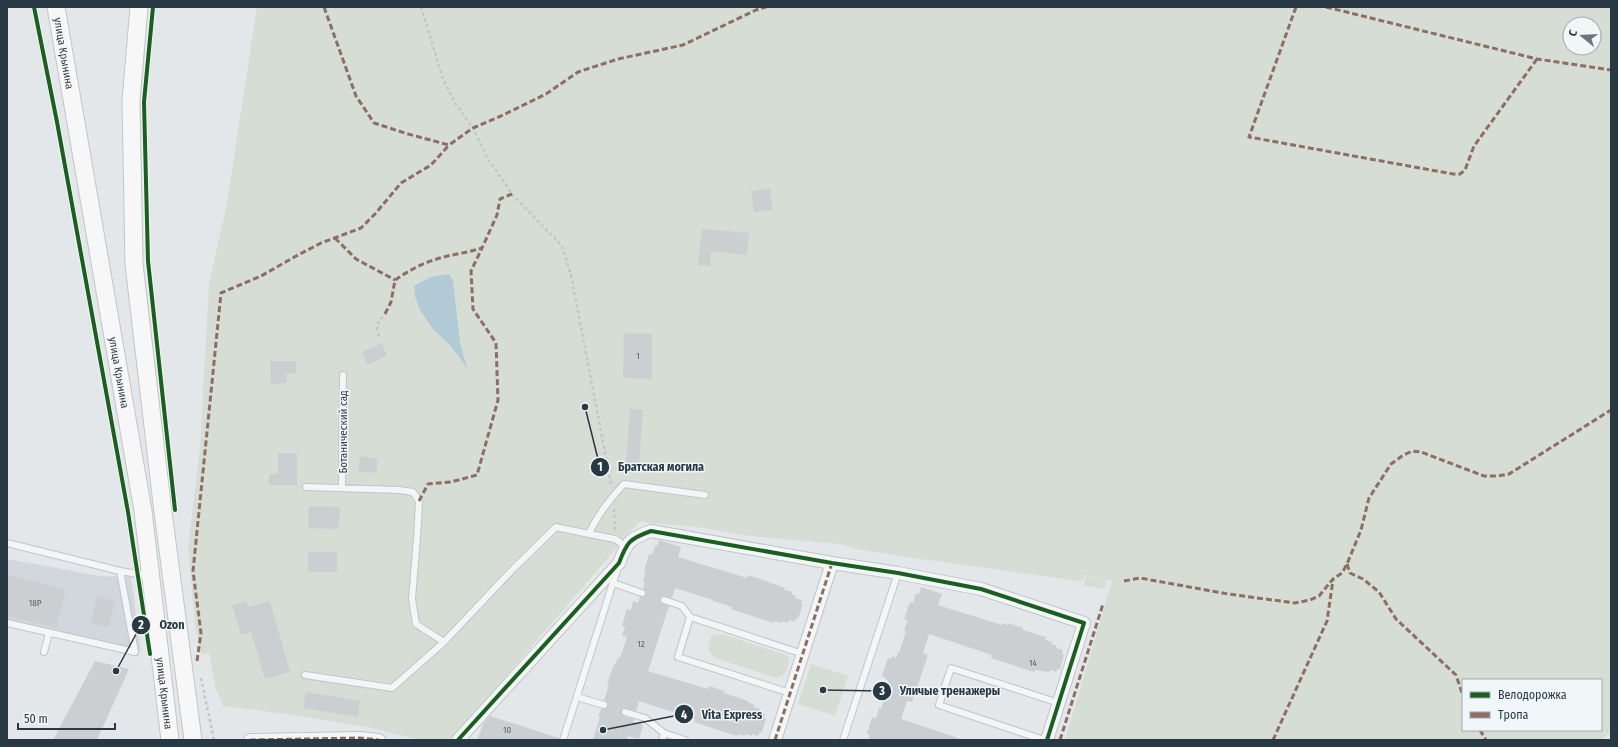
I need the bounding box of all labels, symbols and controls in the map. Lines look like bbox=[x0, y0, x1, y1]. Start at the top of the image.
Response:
north arrow bbox=[1562, 16, 1602, 56]
street label: улица Крынина bbox=[51, 17, 76, 90]
text: С bbox=[1566, 28, 1580, 38]
street label: улица Крынина bbox=[106, 336, 131, 409]
house number: 1 bbox=[636, 351, 640, 361]
street label: Ботанический сад bbox=[337, 390, 350, 474]
callout: Братская могила bbox=[590, 455, 713, 479]
text: 1 bbox=[597, 460, 603, 474]
text: Братская могила bbox=[618, 460, 704, 474]
house number: 18Р bbox=[29, 598, 42, 608]
callout: Ozon bbox=[131, 613, 192, 637]
text: 2 bbox=[137, 618, 144, 632]
text: Ozon bbox=[159, 618, 185, 632]
house number: 12 bbox=[637, 639, 645, 649]
street label: улица Крынина bbox=[153, 657, 175, 730]
house number: 14 bbox=[1029, 658, 1038, 668]
callout: Уличые тренажеры bbox=[872, 679, 1008, 703]
legend bbox=[1462, 679, 1602, 731]
text: 3 bbox=[878, 684, 885, 698]
text: Уличые тренажеры bbox=[899, 684, 1000, 698]
text: Велодорожка bbox=[1498, 688, 1567, 702]
callout: Vita Express bbox=[674, 702, 770, 726]
scale bar bbox=[18, 705, 115, 731]
text: 4 bbox=[681, 708, 687, 722]
text: Vita Express bbox=[701, 708, 763, 722]
text: Тропа bbox=[1498, 708, 1529, 722]
text: 50 m bbox=[24, 712, 48, 726]
house number: 10 bbox=[503, 725, 511, 735]

